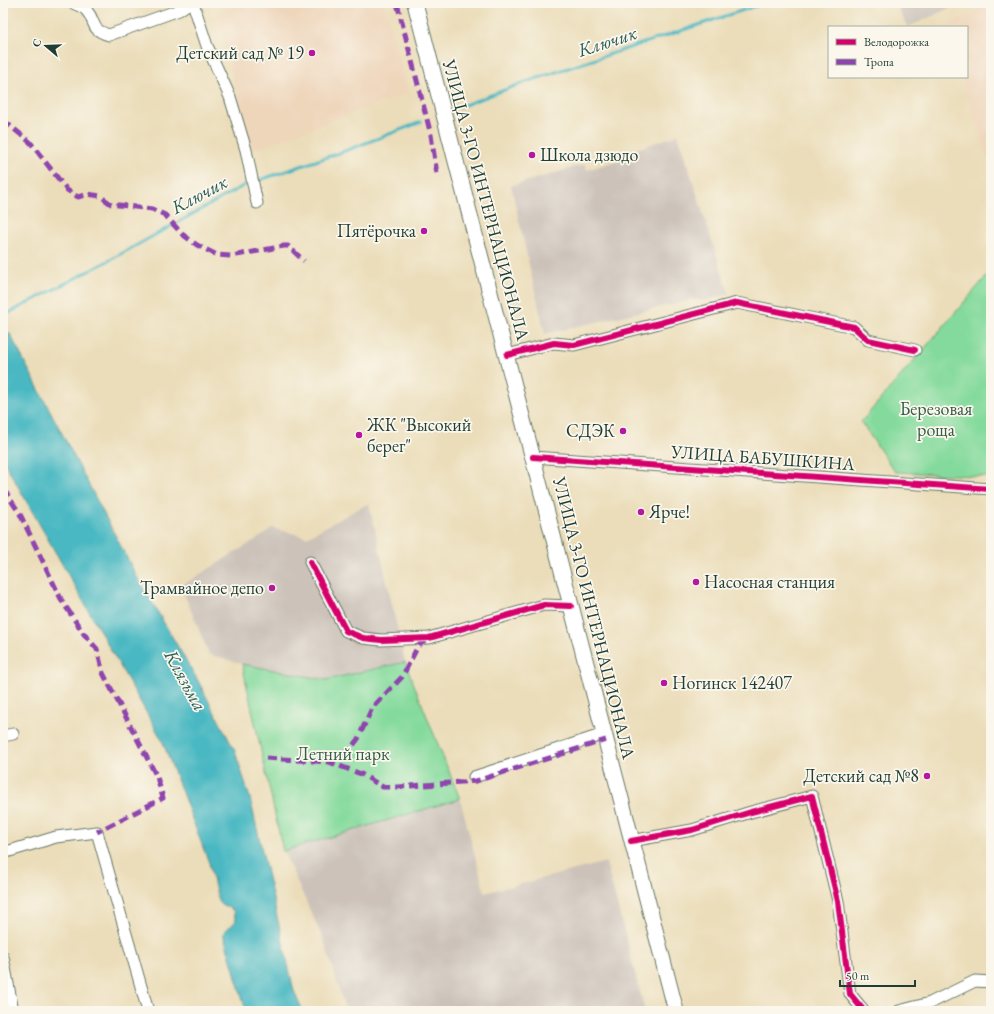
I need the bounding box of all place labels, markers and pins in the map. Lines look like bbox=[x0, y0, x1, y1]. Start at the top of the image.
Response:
place label: Детский сад № 19 bbox=[176, 41, 304, 64]
marker: Детский сад № 19 bbox=[307, 48, 317, 58]
place label: Школа дзюдо bbox=[540, 143, 638, 166]
marker: Школа дзюдо bbox=[527, 150, 537, 160]
place label: Пятёрочка bbox=[337, 219, 417, 242]
marker: Пятёрочка bbox=[419, 226, 429, 236]
place label: ЖК "Высокий берег" bbox=[366, 413, 472, 457]
place label: СДЭК bbox=[566, 419, 615, 442]
marker: СДЭК bbox=[618, 426, 628, 436]
marker: ЖК "Высокий берег" bbox=[354, 430, 364, 440]
place label: Ярче! bbox=[648, 500, 690, 523]
marker: Ярче! bbox=[636, 507, 646, 517]
place label: Насосная станция bbox=[704, 570, 835, 593]
place label: Трамвайное депо bbox=[140, 576, 264, 599]
marker: Насосная станция bbox=[691, 577, 701, 587]
marker: Трамвайное депо bbox=[267, 583, 277, 593]
place label: Ногинск 142407 bbox=[672, 671, 792, 694]
marker: Ногинск 142407 bbox=[659, 678, 669, 688]
place label: Детский сад №8 bbox=[803, 764, 919, 787]
marker: Детский сад №8 bbox=[922, 771, 932, 781]

